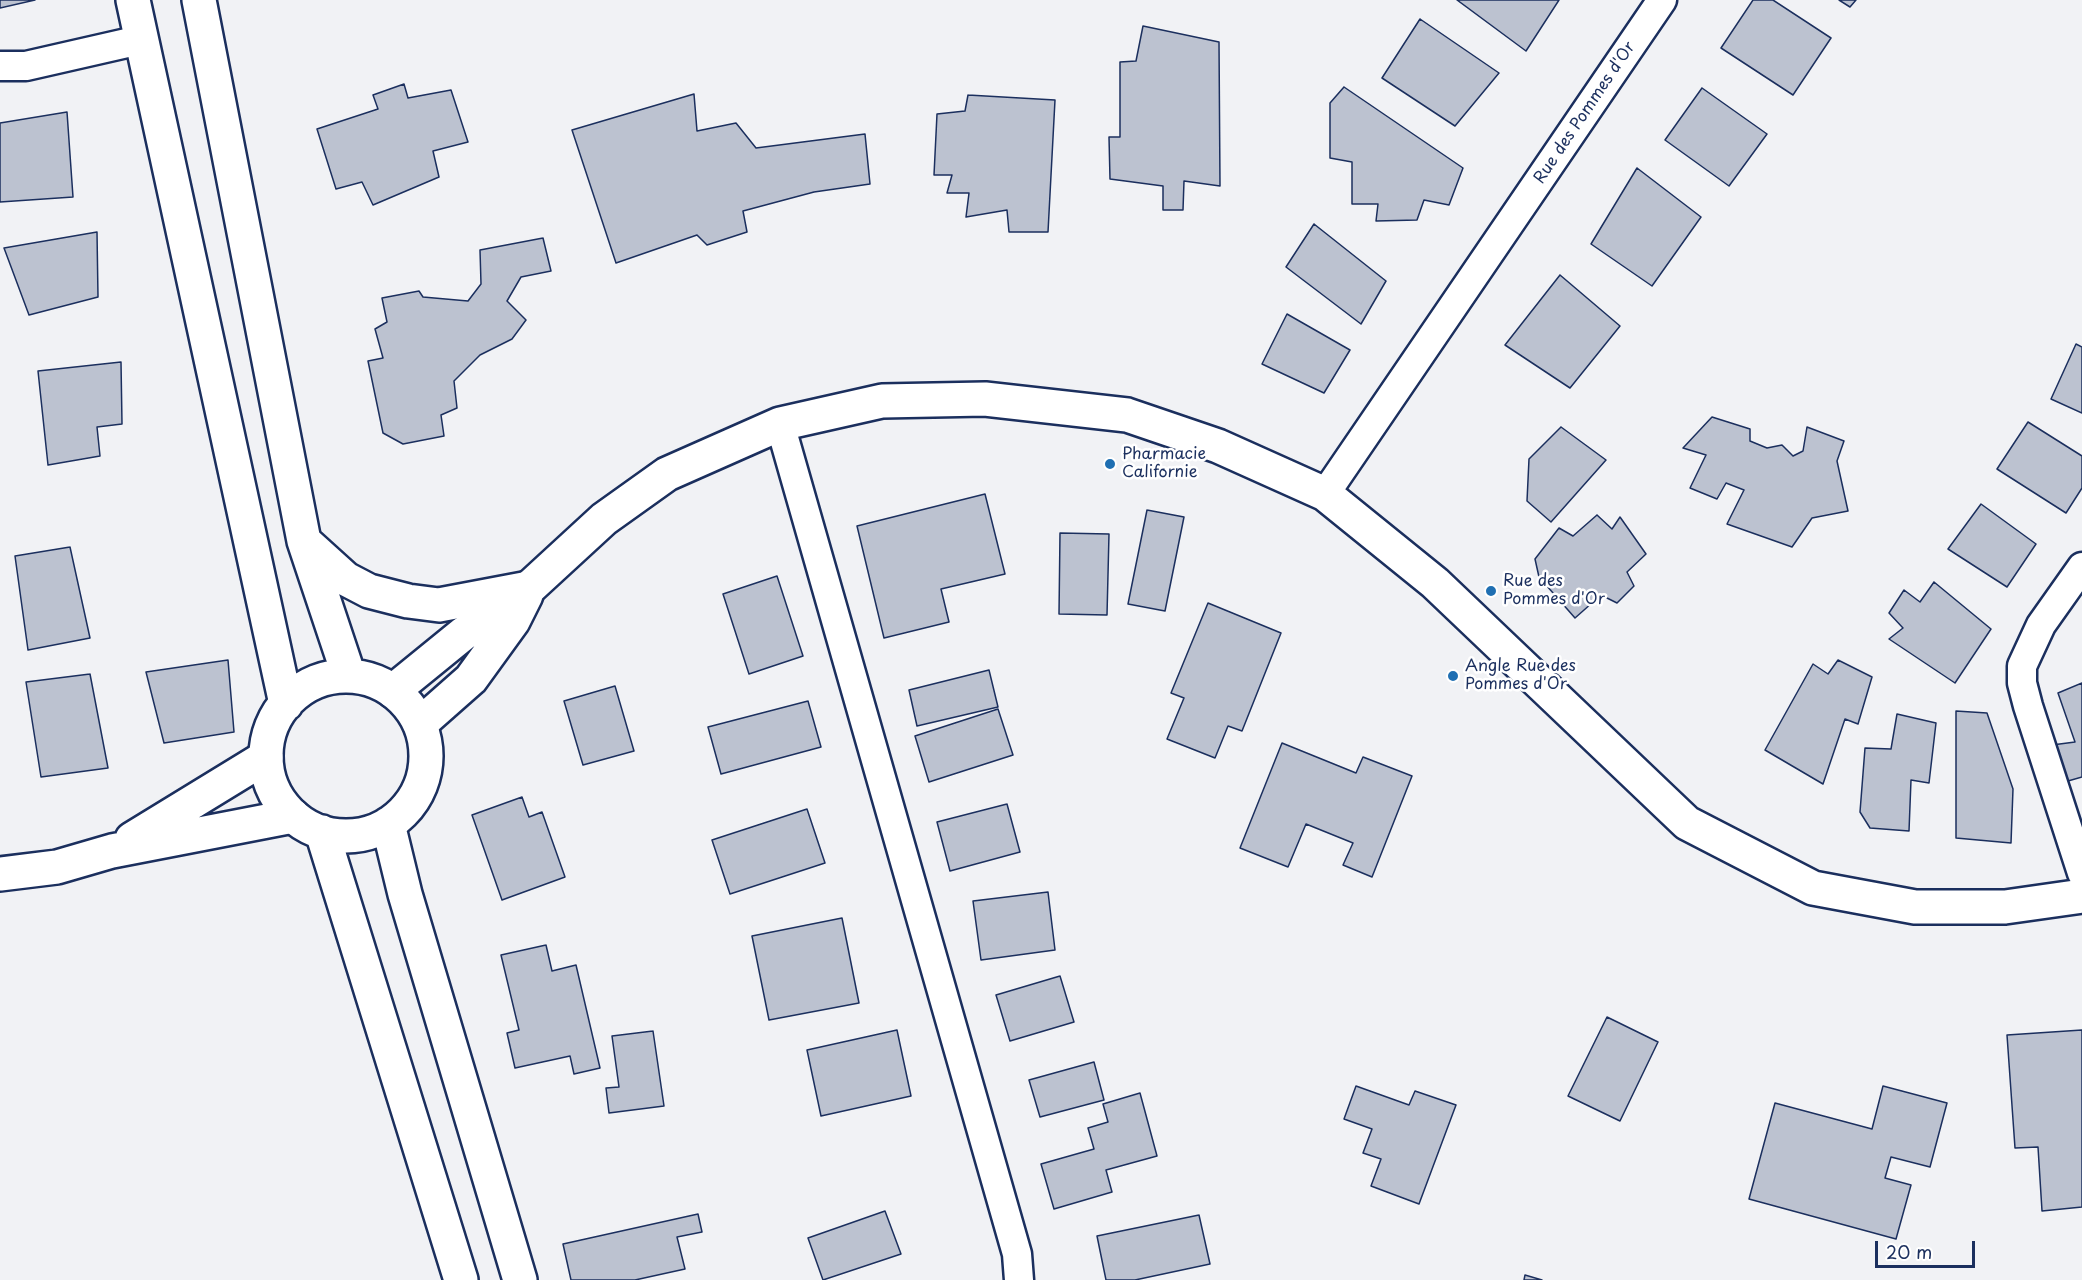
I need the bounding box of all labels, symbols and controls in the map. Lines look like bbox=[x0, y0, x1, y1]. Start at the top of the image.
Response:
street label: Rue des Pommes d'Or bbox=[1530, 38, 1640, 188]
place label: Pharmacie Californie bbox=[1122, 445, 1206, 483]
marker: Pharmacie Californie bbox=[1103, 457, 1117, 471]
place label: Rue des Pommes d'Or bbox=[1503, 572, 1605, 610]
marker: Rue des Pommes d'Or bbox=[1484, 584, 1498, 598]
place label: Angle Rue des Pommes d'Or bbox=[1465, 657, 1576, 695]
marker: Angle Rue des Pommes d'Or bbox=[1446, 669, 1460, 683]
scale bar bbox=[1878, 1229, 1978, 1267]
text: 20 m bbox=[1886, 1238, 1932, 1265]

